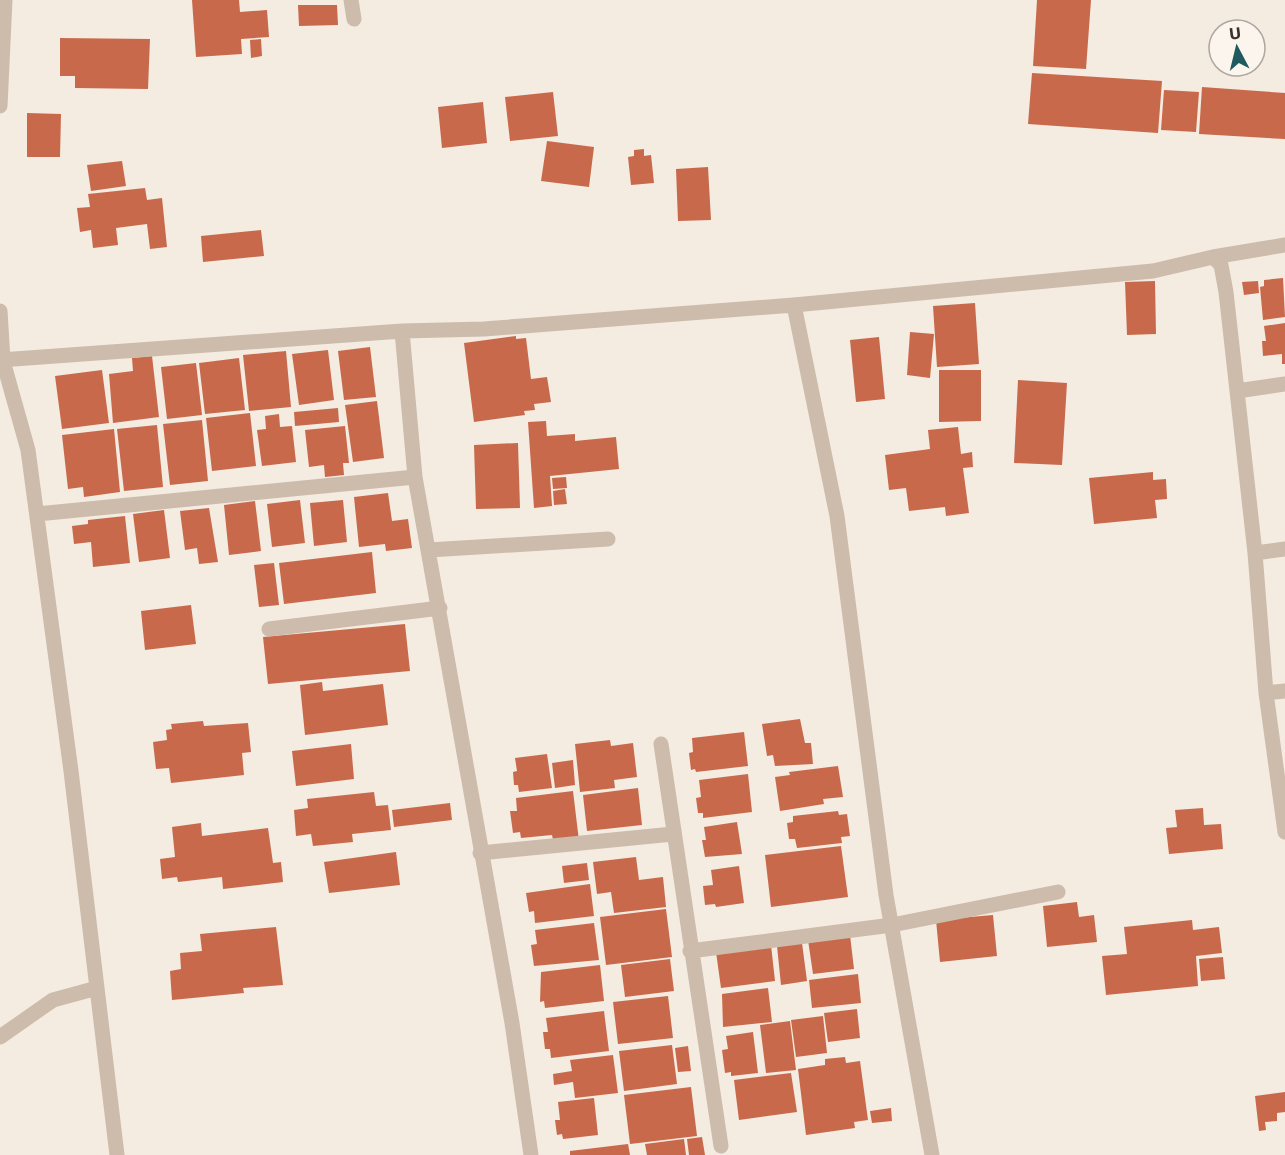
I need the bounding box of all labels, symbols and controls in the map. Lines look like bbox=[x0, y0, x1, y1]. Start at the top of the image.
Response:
north arrow bbox=[1207, 18, 1267, 78]
text: U bbox=[1228, 22, 1242, 43]

